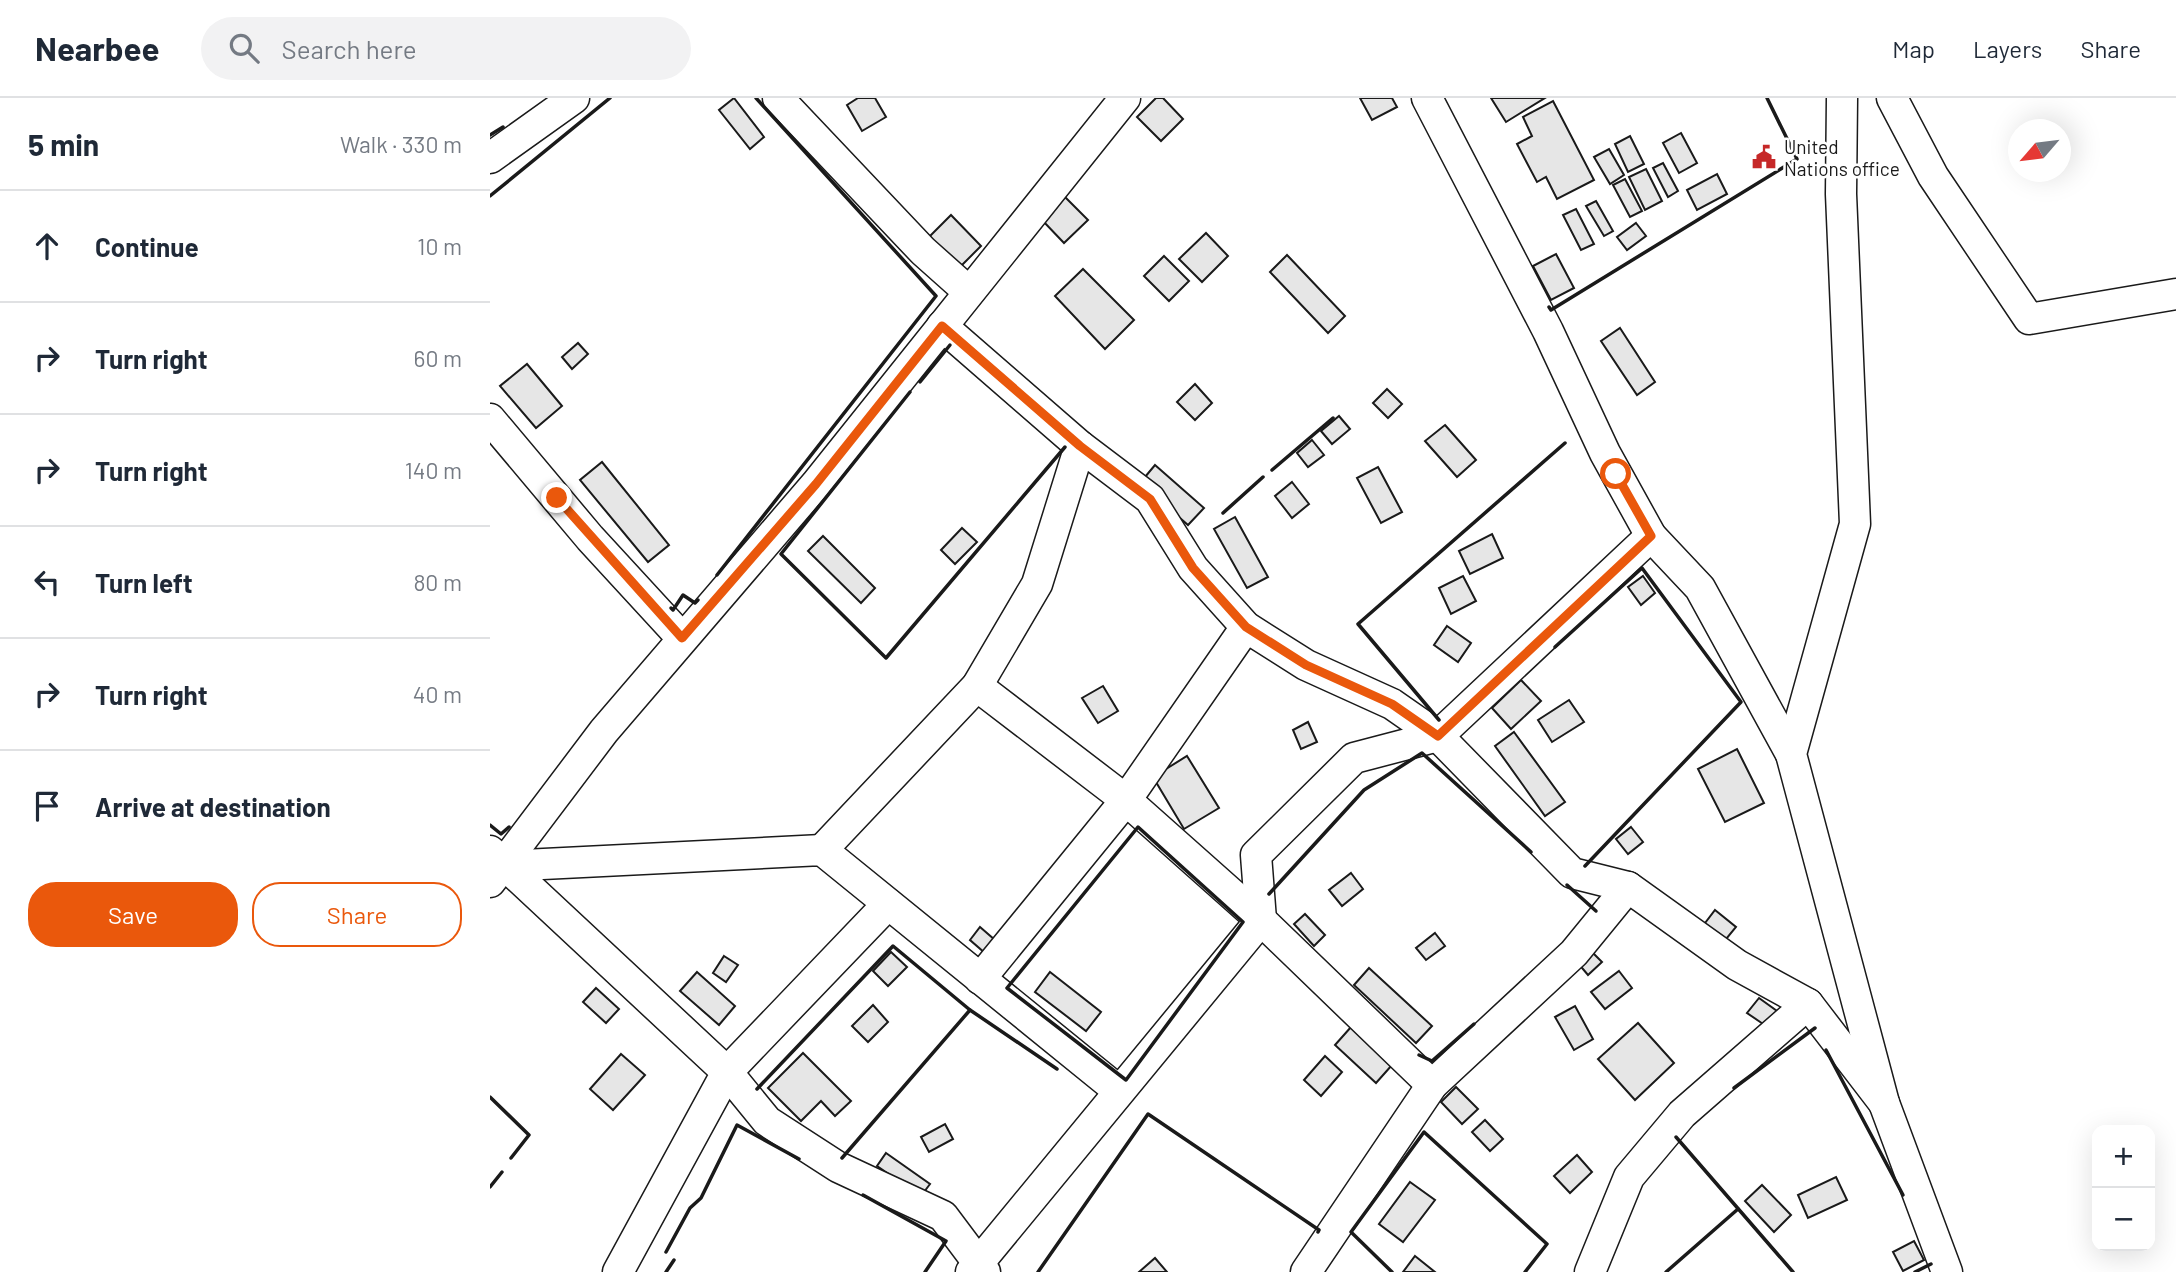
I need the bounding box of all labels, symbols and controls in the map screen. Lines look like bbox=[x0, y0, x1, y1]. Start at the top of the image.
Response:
search box bbox=[201, 17, 691, 80]
text: Nearbee bbox=[35, 28, 159, 68]
icon: search bbox=[225, 29, 263, 67]
text: Search here bbox=[281, 33, 417, 64]
text: Map bbox=[1892, 34, 1935, 63]
text: Layers bbox=[1973, 34, 2042, 63]
text: Share bbox=[2080, 34, 2141, 63]
north arrow bbox=[2008, 119, 2071, 182]
text: 5 min bbox=[28, 126, 99, 162]
text: Walk · 330 m bbox=[340, 130, 462, 158]
place label: United Nations office bbox=[1784, 135, 1900, 180]
public building icon: United Nations office bbox=[1750, 143, 1778, 171]
icon: ahead bbox=[28, 227, 66, 265]
text: Continue bbox=[95, 231, 199, 262]
text: 10 m bbox=[417, 232, 462, 260]
icon: right bbox=[28, 339, 66, 377]
text: Turn right bbox=[95, 343, 208, 374]
text: 60 m bbox=[414, 344, 462, 372]
icon: right bbox=[28, 451, 66, 489]
text: Turn right bbox=[95, 455, 208, 486]
text: 140 m bbox=[405, 456, 462, 484]
route start bbox=[1600, 458, 1631, 489]
route end bbox=[541, 482, 572, 513]
icon: left bbox=[28, 563, 66, 601]
text: Turn left bbox=[95, 567, 193, 598]
text: 80 m bbox=[413, 568, 462, 596]
icon: right bbox=[28, 675, 66, 713]
text: Turn right bbox=[95, 679, 208, 710]
text: 40 m bbox=[413, 680, 462, 708]
icon: arrive bbox=[28, 787, 66, 825]
text: Arrive at destination bbox=[95, 791, 331, 822]
button: Save bbox=[28, 882, 238, 947]
button: Share bbox=[252, 882, 462, 947]
map controls bbox=[2092, 1125, 2155, 1251]
button: + bbox=[2092, 1125, 2155, 1188]
button: − bbox=[2092, 1188, 2155, 1251]

